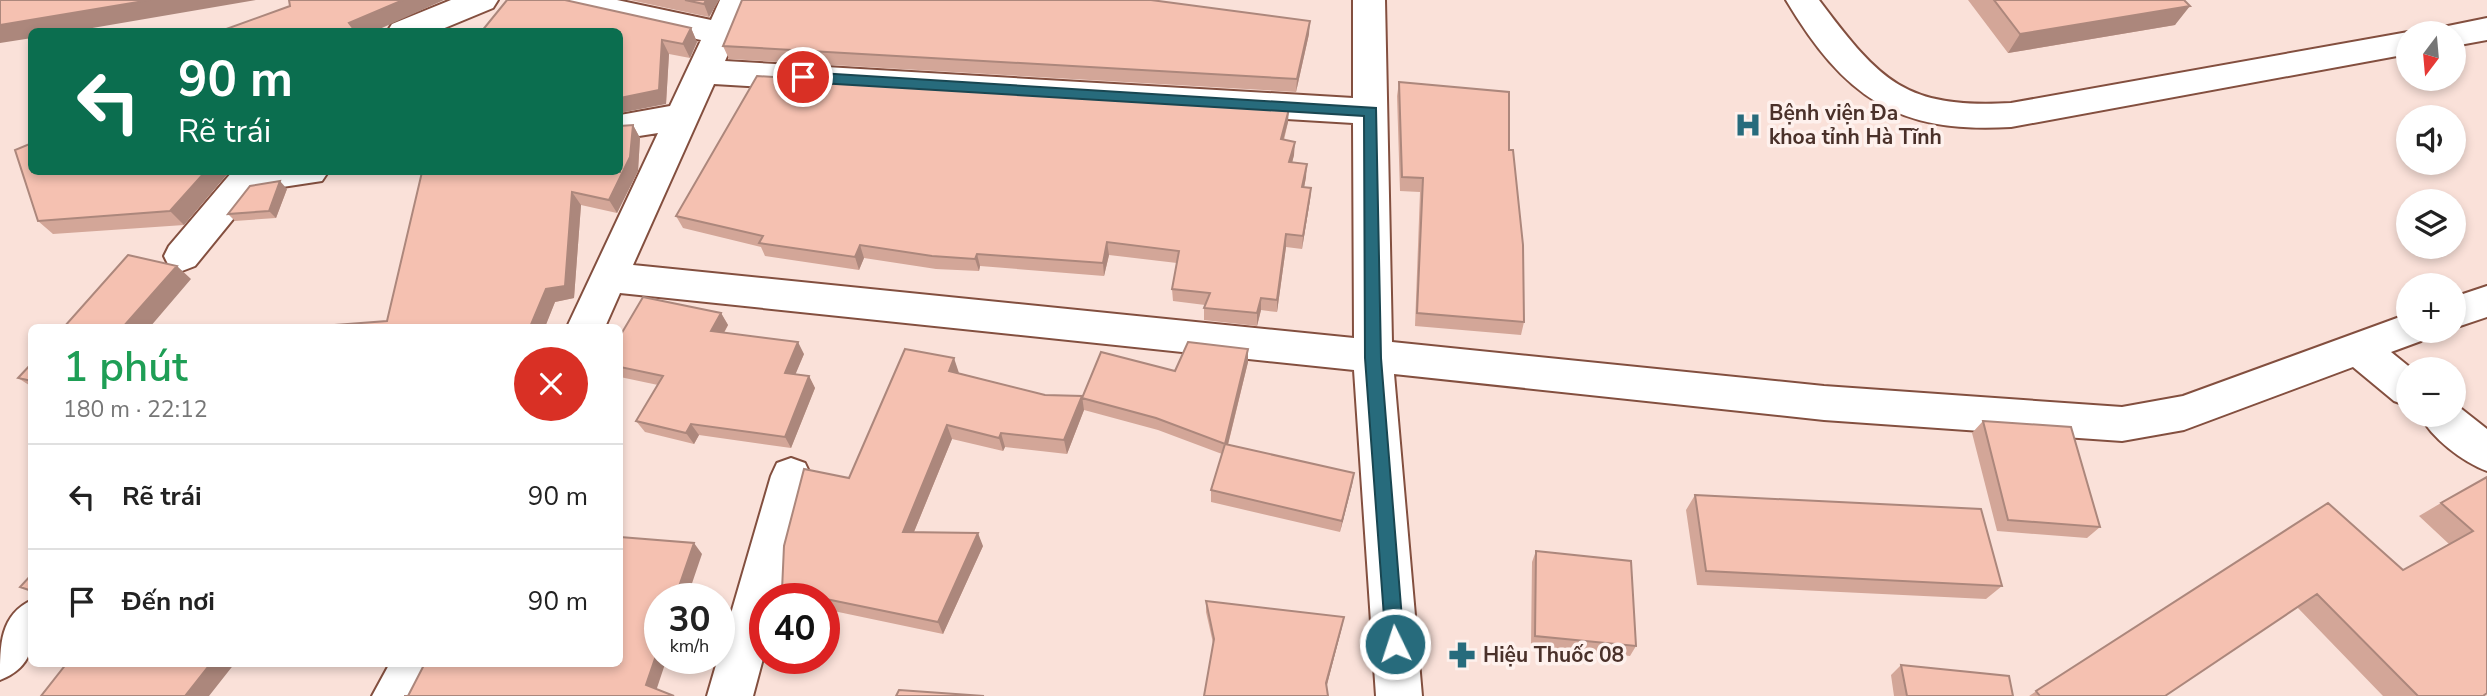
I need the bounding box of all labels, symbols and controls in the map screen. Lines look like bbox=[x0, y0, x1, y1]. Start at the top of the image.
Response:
north arrow bbox=[2396, 21, 2466, 91]
map controls bbox=[2396, 21, 2466, 427]
text: 90 m bbox=[178, 46, 293, 113]
pin bbox=[773, 47, 833, 107]
icon: left bbox=[63, 56, 154, 147]
icon: arrive bbox=[784, 58, 822, 96]
place label: Bệnh viện Đa khoa tỉnh Hà Tĩnh bbox=[1769, 99, 1942, 151]
button: sound bbox=[2396, 105, 2466, 175]
text: Rẽ trái bbox=[178, 110, 271, 153]
hospital icon: Bệnh viện Đa khoa tỉnh Hà Tĩnh bbox=[1733, 110, 1763, 140]
button: layers bbox=[2396, 189, 2466, 259]
button: + bbox=[2396, 273, 2466, 343]
text: 1 phút bbox=[63, 339, 188, 396]
button: close bbox=[514, 347, 588, 421]
button: − bbox=[2396, 357, 2466, 427]
text: 180 m · 22:12 bbox=[63, 394, 208, 425]
icon: left bbox=[63, 478, 101, 516]
text: Rẽ trái bbox=[122, 479, 202, 514]
text: 90 m bbox=[528, 479, 588, 514]
icon: arrive bbox=[63, 583, 101, 621]
speed limit sign: 40 bbox=[749, 583, 840, 674]
text: Đến nơi bbox=[122, 584, 215, 619]
text: 90 m bbox=[528, 584, 588, 619]
text: 30 bbox=[668, 596, 711, 643]
position arrow bbox=[1358, 607, 1432, 681]
text: km/h bbox=[670, 634, 709, 658]
pharmacy icon: Hiệu Thuốc 08 bbox=[1447, 640, 1477, 670]
place label: Hiệu Thuốc 08 bbox=[1483, 641, 1624, 669]

